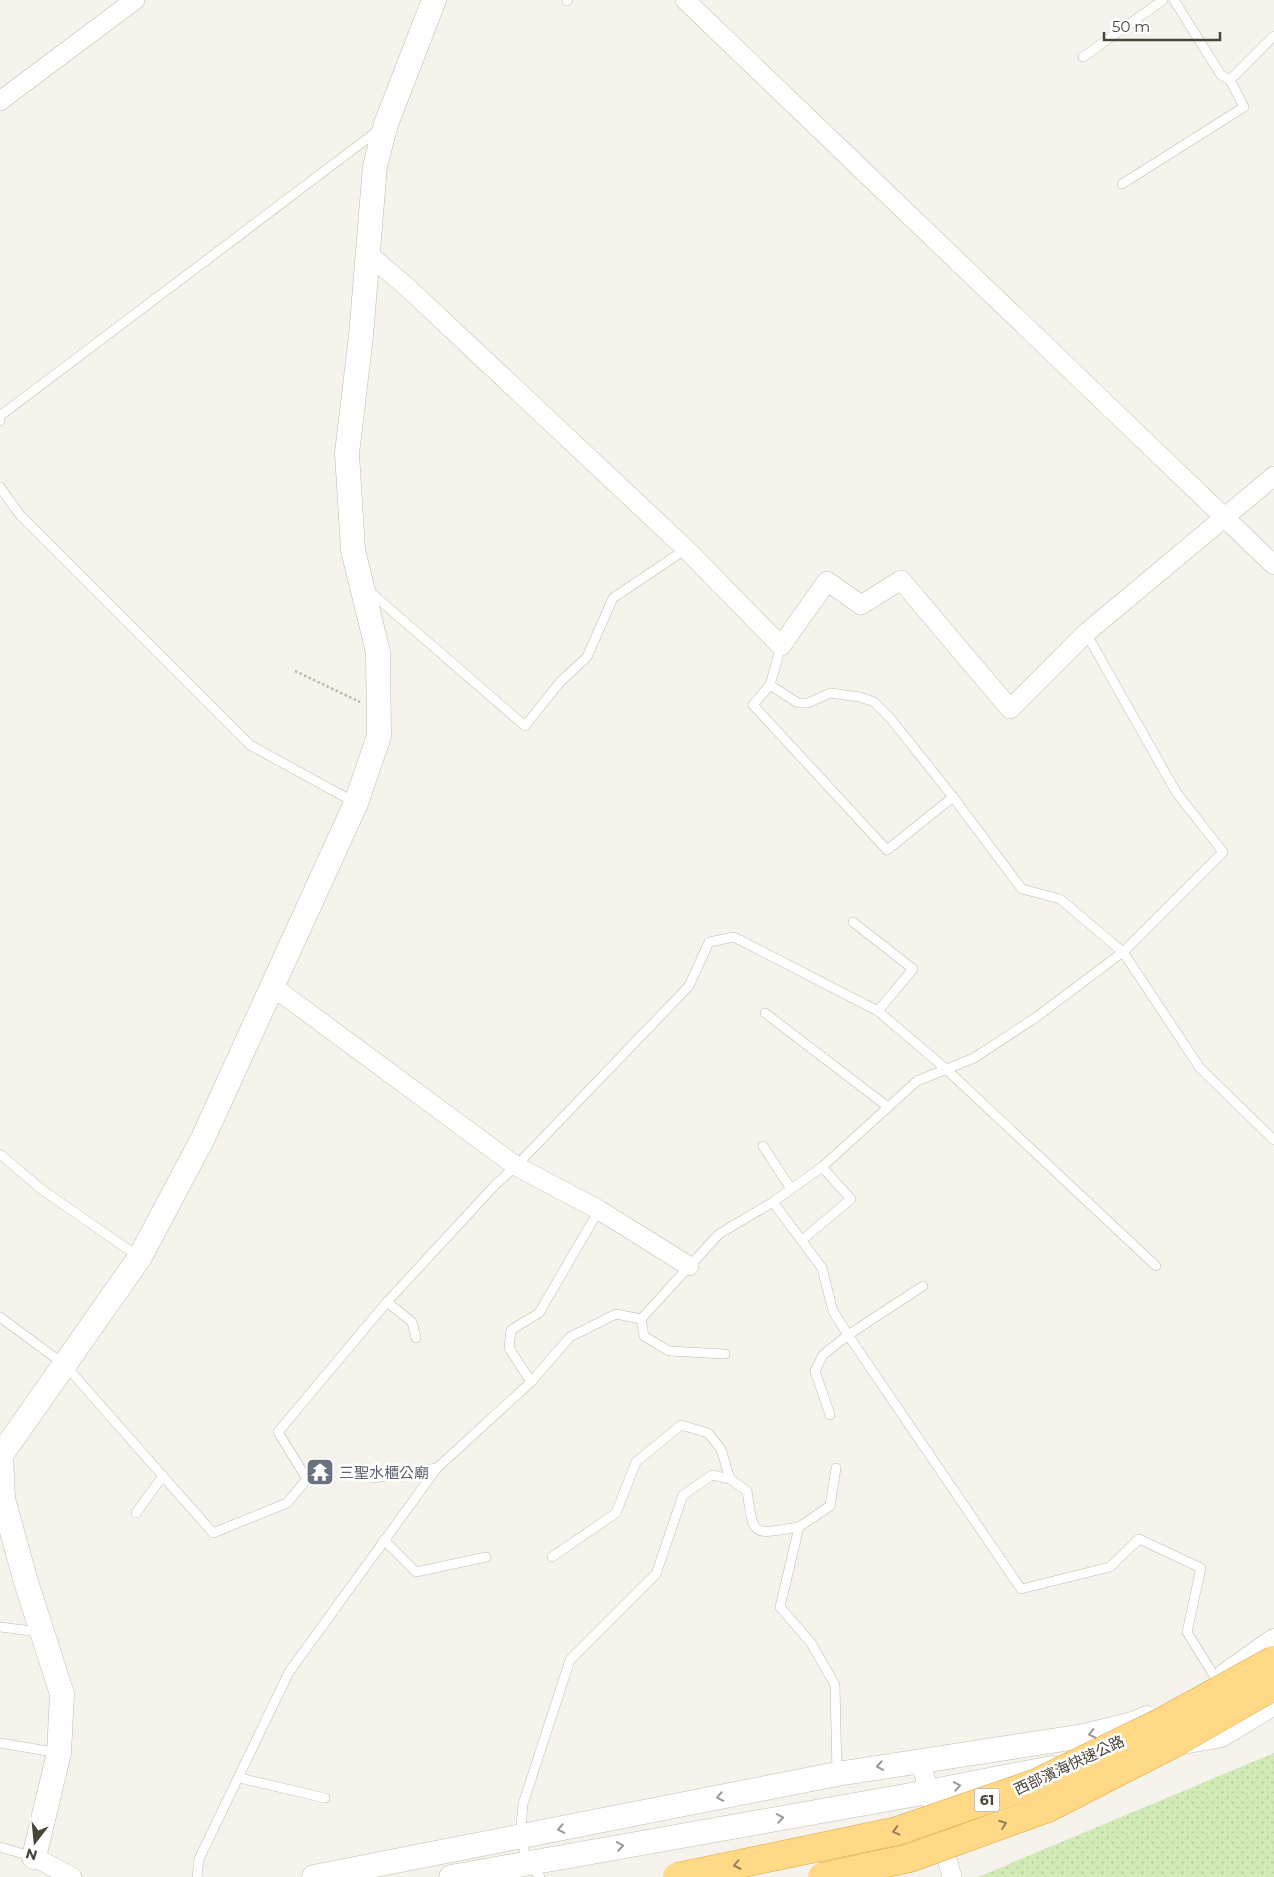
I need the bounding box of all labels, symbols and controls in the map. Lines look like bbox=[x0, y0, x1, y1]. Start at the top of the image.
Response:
scale bar bbox=[1104, 10, 1220, 42]
text: 50 m bbox=[1112, 17, 1150, 36]
temple icon: 三聖水櫃公廟 bbox=[305, 1457, 335, 1487]
place label: 三聖水櫃公廟 bbox=[339, 1463, 429, 1482]
one-way arrow bbox=[1088, 1728, 1097, 1739]
street label: 西部濱海快速公路 bbox=[1011, 1731, 1127, 1799]
one-way arrow bbox=[876, 1761, 884, 1771]
one-way arrow bbox=[952, 1782, 961, 1792]
road number: 61 bbox=[974, 1788, 1000, 1812]
one-way arrow bbox=[716, 1791, 725, 1802]
one-way arrow bbox=[775, 1814, 784, 1824]
north arrow bbox=[10, 1817, 60, 1867]
one-way arrow bbox=[998, 1820, 1006, 1830]
one-way arrow bbox=[557, 1823, 565, 1834]
one-way arrow bbox=[891, 1825, 900, 1836]
one-way arrow bbox=[615, 1842, 624, 1852]
text: N bbox=[23, 1844, 39, 1865]
one-way arrow bbox=[732, 1859, 741, 1869]

